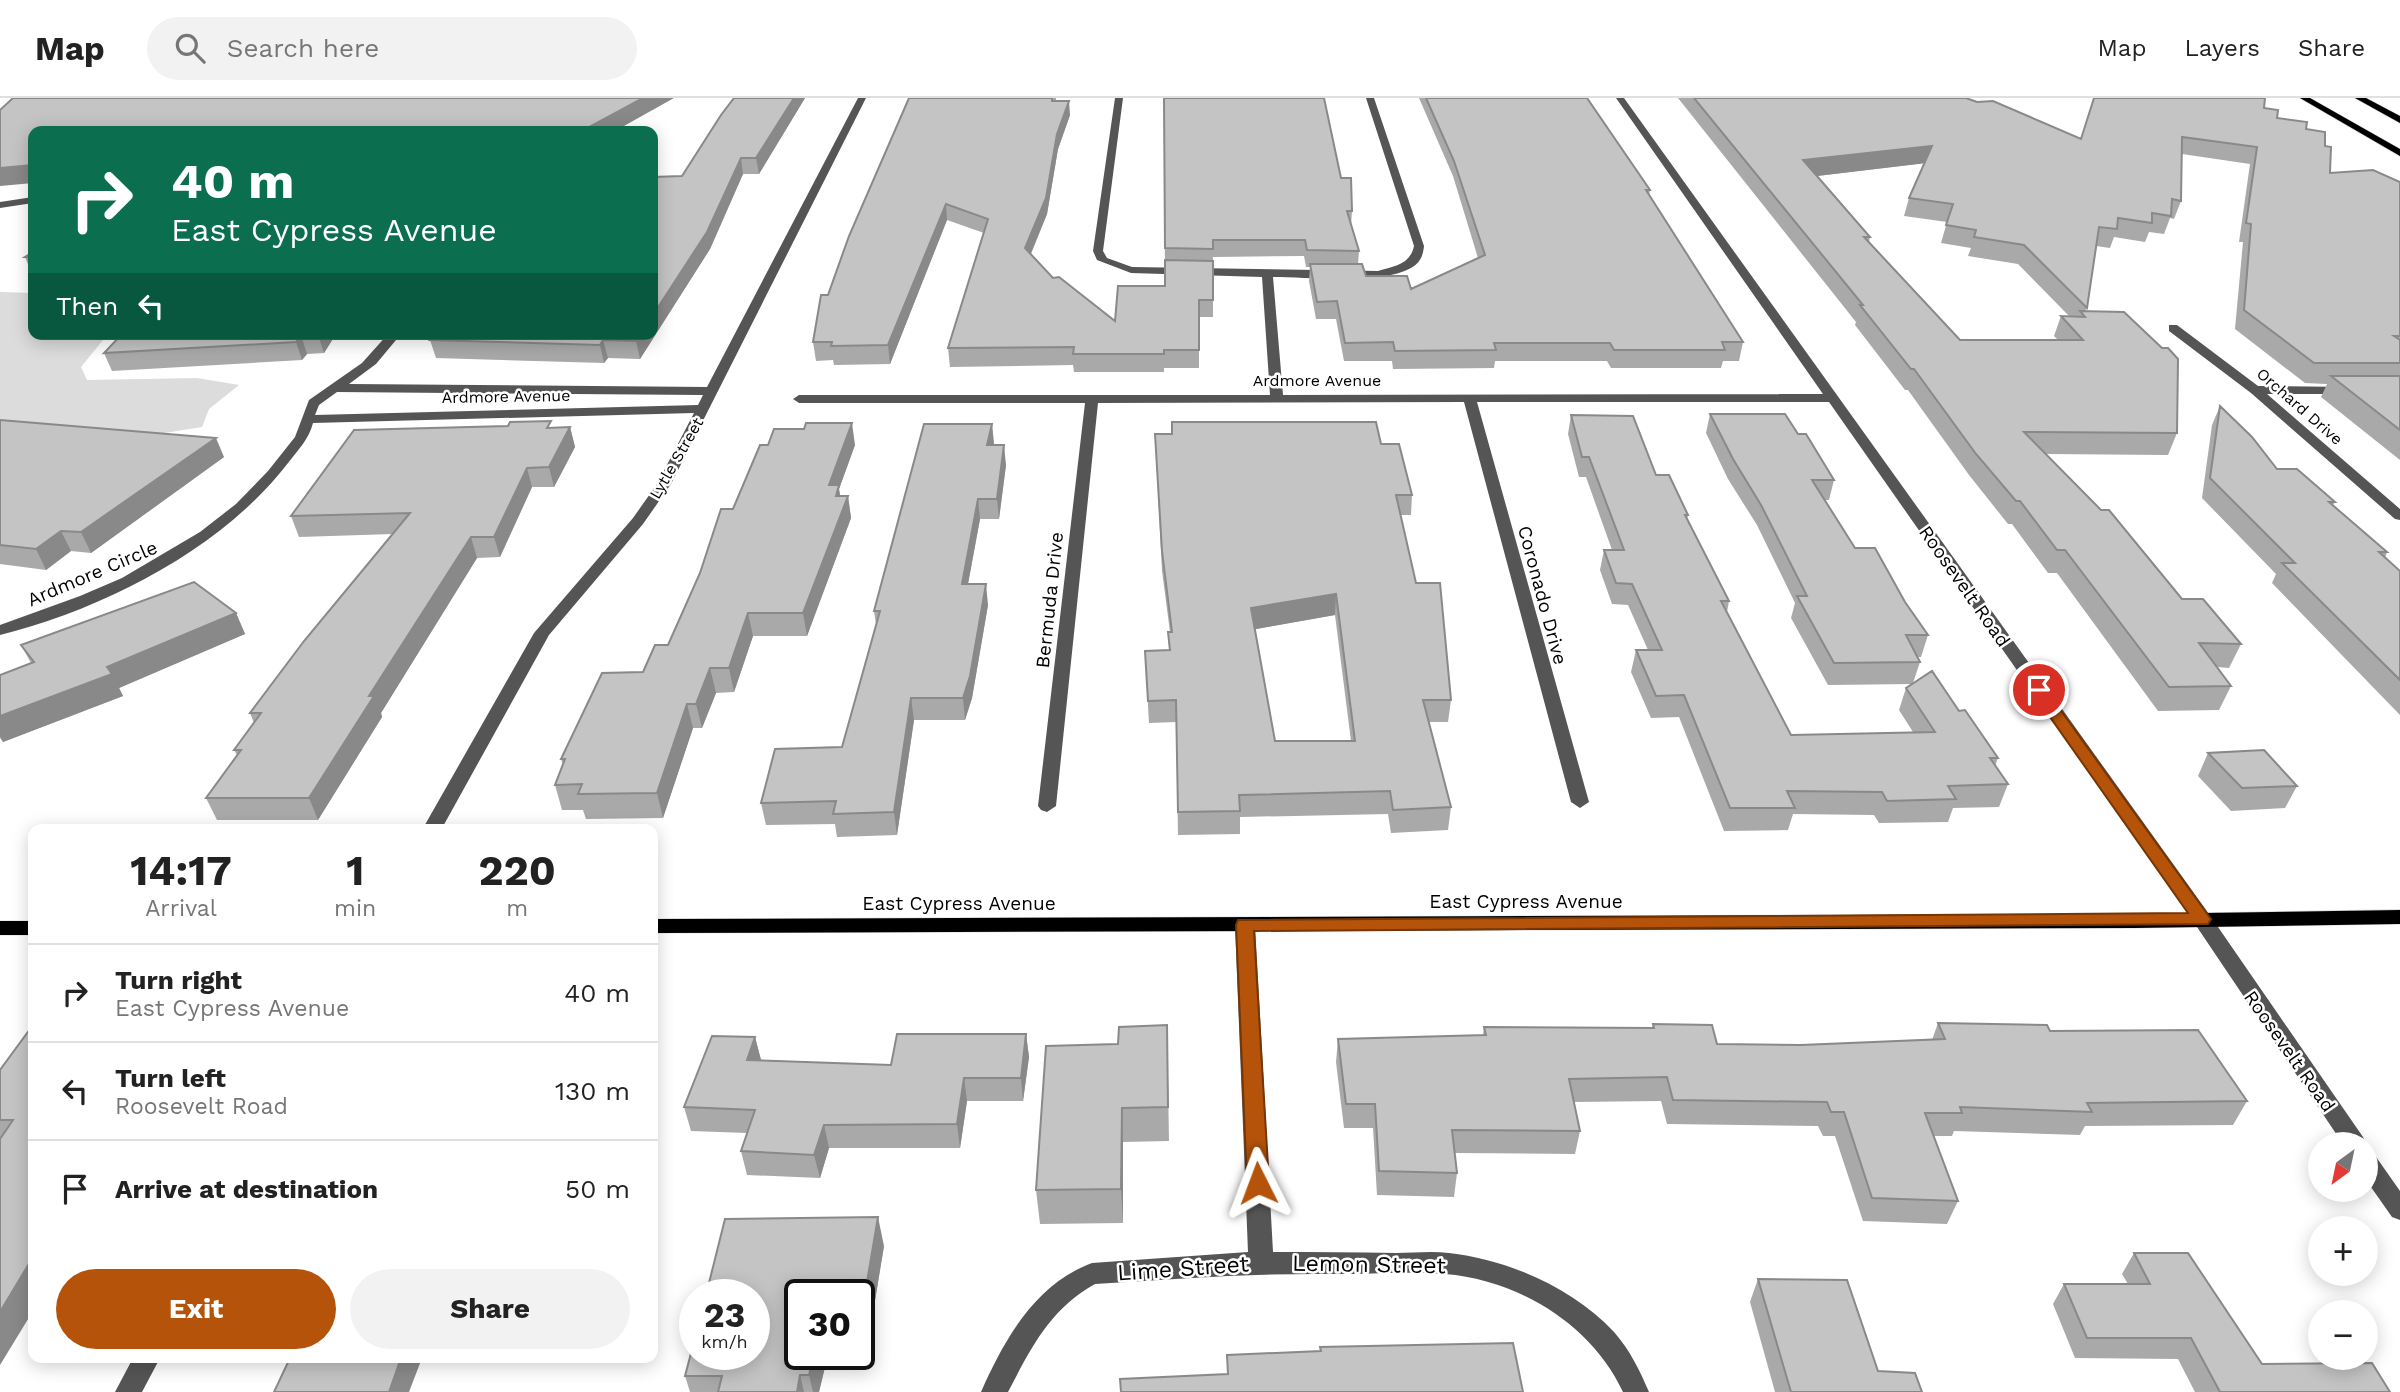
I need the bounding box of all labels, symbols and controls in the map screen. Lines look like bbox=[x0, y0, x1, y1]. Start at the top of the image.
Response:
search box bbox=[147, 17, 637, 80]
text: Map bbox=[35, 29, 105, 68]
icon: search bbox=[171, 29, 209, 67]
text: Search here bbox=[227, 33, 379, 63]
text: Map bbox=[2098, 34, 2146, 62]
text: Layers bbox=[2184, 34, 2260, 62]
text: Share bbox=[2298, 34, 2365, 62]
text: 40 m bbox=[171, 152, 294, 210]
icon: right bbox=[56, 154, 147, 245]
text: East Cypress Avenue bbox=[171, 211, 497, 249]
icon: left bbox=[132, 287, 170, 325]
text: Then bbox=[56, 291, 118, 321]
street label: Orchard Drive bbox=[2253, 364, 2347, 449]
street label: Ardmore Avenue bbox=[1253, 371, 1381, 390]
street label: Ardmore Avenue bbox=[442, 386, 570, 407]
street label: Lytle Street bbox=[645, 414, 708, 502]
street label: Roosevelt Road bbox=[1914, 521, 2015, 651]
street label: Coronado Drive bbox=[1513, 523, 1572, 667]
street label: Bermuda Drive bbox=[1031, 531, 1068, 669]
street label: Ardmore Circle bbox=[24, 536, 161, 611]
pin bbox=[2009, 660, 2069, 720]
icon: arrive bbox=[2020, 671, 2058, 709]
text: 14:17 bbox=[130, 846, 232, 895]
text: 1 bbox=[346, 846, 364, 895]
text: 220 bbox=[479, 846, 556, 895]
street label: East Cypress Avenue bbox=[1429, 890, 1623, 913]
street label: East Cypress Avenue bbox=[862, 892, 1056, 915]
text: Arrival bbox=[145, 895, 217, 922]
text: min bbox=[334, 895, 376, 922]
text: m bbox=[506, 895, 528, 922]
text: Turn right bbox=[115, 965, 242, 995]
icon: right bbox=[56, 974, 94, 1012]
text: 40 m bbox=[564, 978, 630, 1008]
street label: Roosevelt Road bbox=[2239, 986, 2340, 1116]
text: East Cypress Avenue bbox=[115, 995, 349, 1022]
text: Turn left bbox=[115, 1063, 226, 1093]
icon: left bbox=[56, 1072, 94, 1110]
text: 130 m bbox=[555, 1076, 630, 1106]
text: Roosevelt Road bbox=[115, 1093, 288, 1120]
north arrow bbox=[2308, 1132, 2378, 1202]
map controls bbox=[2308, 1132, 2378, 1370]
position arrow bbox=[1221, 1146, 1295, 1220]
icon: arrive bbox=[56, 1170, 94, 1208]
text: Arrive at destination bbox=[115, 1174, 378, 1204]
text: 50 m bbox=[565, 1174, 630, 1204]
button: + bbox=[2308, 1216, 2378, 1286]
street label: Lime Street bbox=[1116, 1250, 1250, 1287]
street label: Lemon Street bbox=[1292, 1250, 1446, 1279]
button: Exit bbox=[56, 1269, 336, 1349]
button: Share bbox=[350, 1269, 630, 1349]
speed limit sign: 30 bbox=[784, 1279, 875, 1370]
text: 23 bbox=[704, 1294, 745, 1336]
button: − bbox=[2308, 1300, 2378, 1370]
text: km/h bbox=[701, 1331, 748, 1352]

